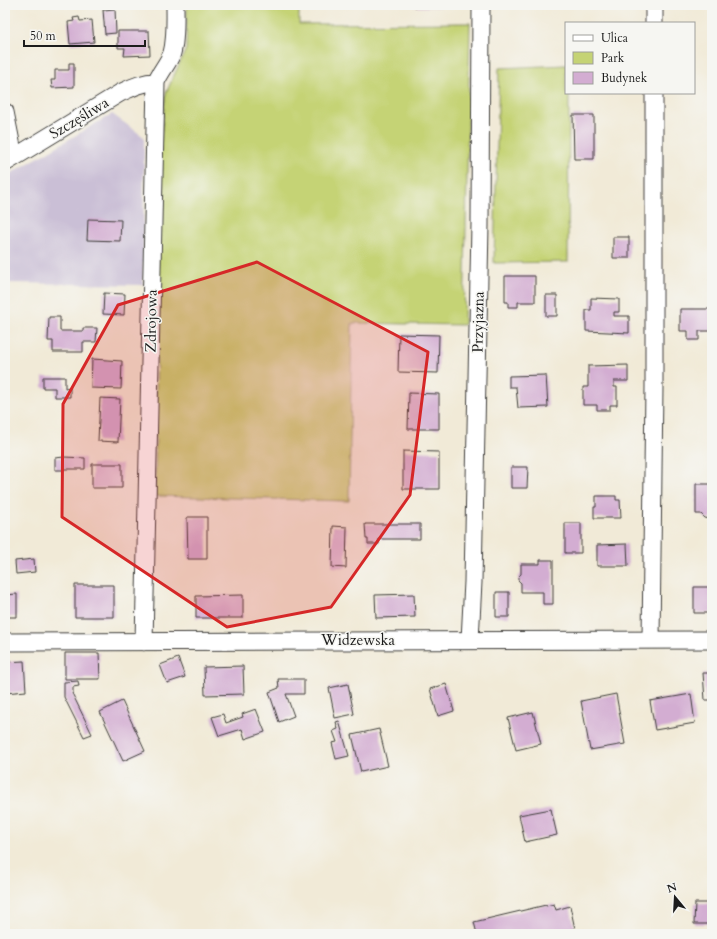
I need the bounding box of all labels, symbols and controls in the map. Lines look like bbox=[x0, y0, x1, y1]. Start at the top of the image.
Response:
scale bar bbox=[24, 22, 145, 48]
legend bbox=[565, 22, 695, 94]
text: 50 m bbox=[30, 28, 57, 44]
text: Ulica bbox=[601, 30, 629, 46]
text: Park bbox=[601, 50, 625, 66]
text: Budynek bbox=[601, 70, 648, 86]
street label: Szczęśliwa bbox=[46, 92, 113, 144]
street label: Zdrojowa bbox=[140, 289, 162, 353]
street label: Przyjazna bbox=[467, 291, 489, 353]
street label: Widzewska bbox=[320, 630, 395, 650]
north arrow bbox=[655, 877, 695, 917]
text: N bbox=[665, 879, 679, 897]

